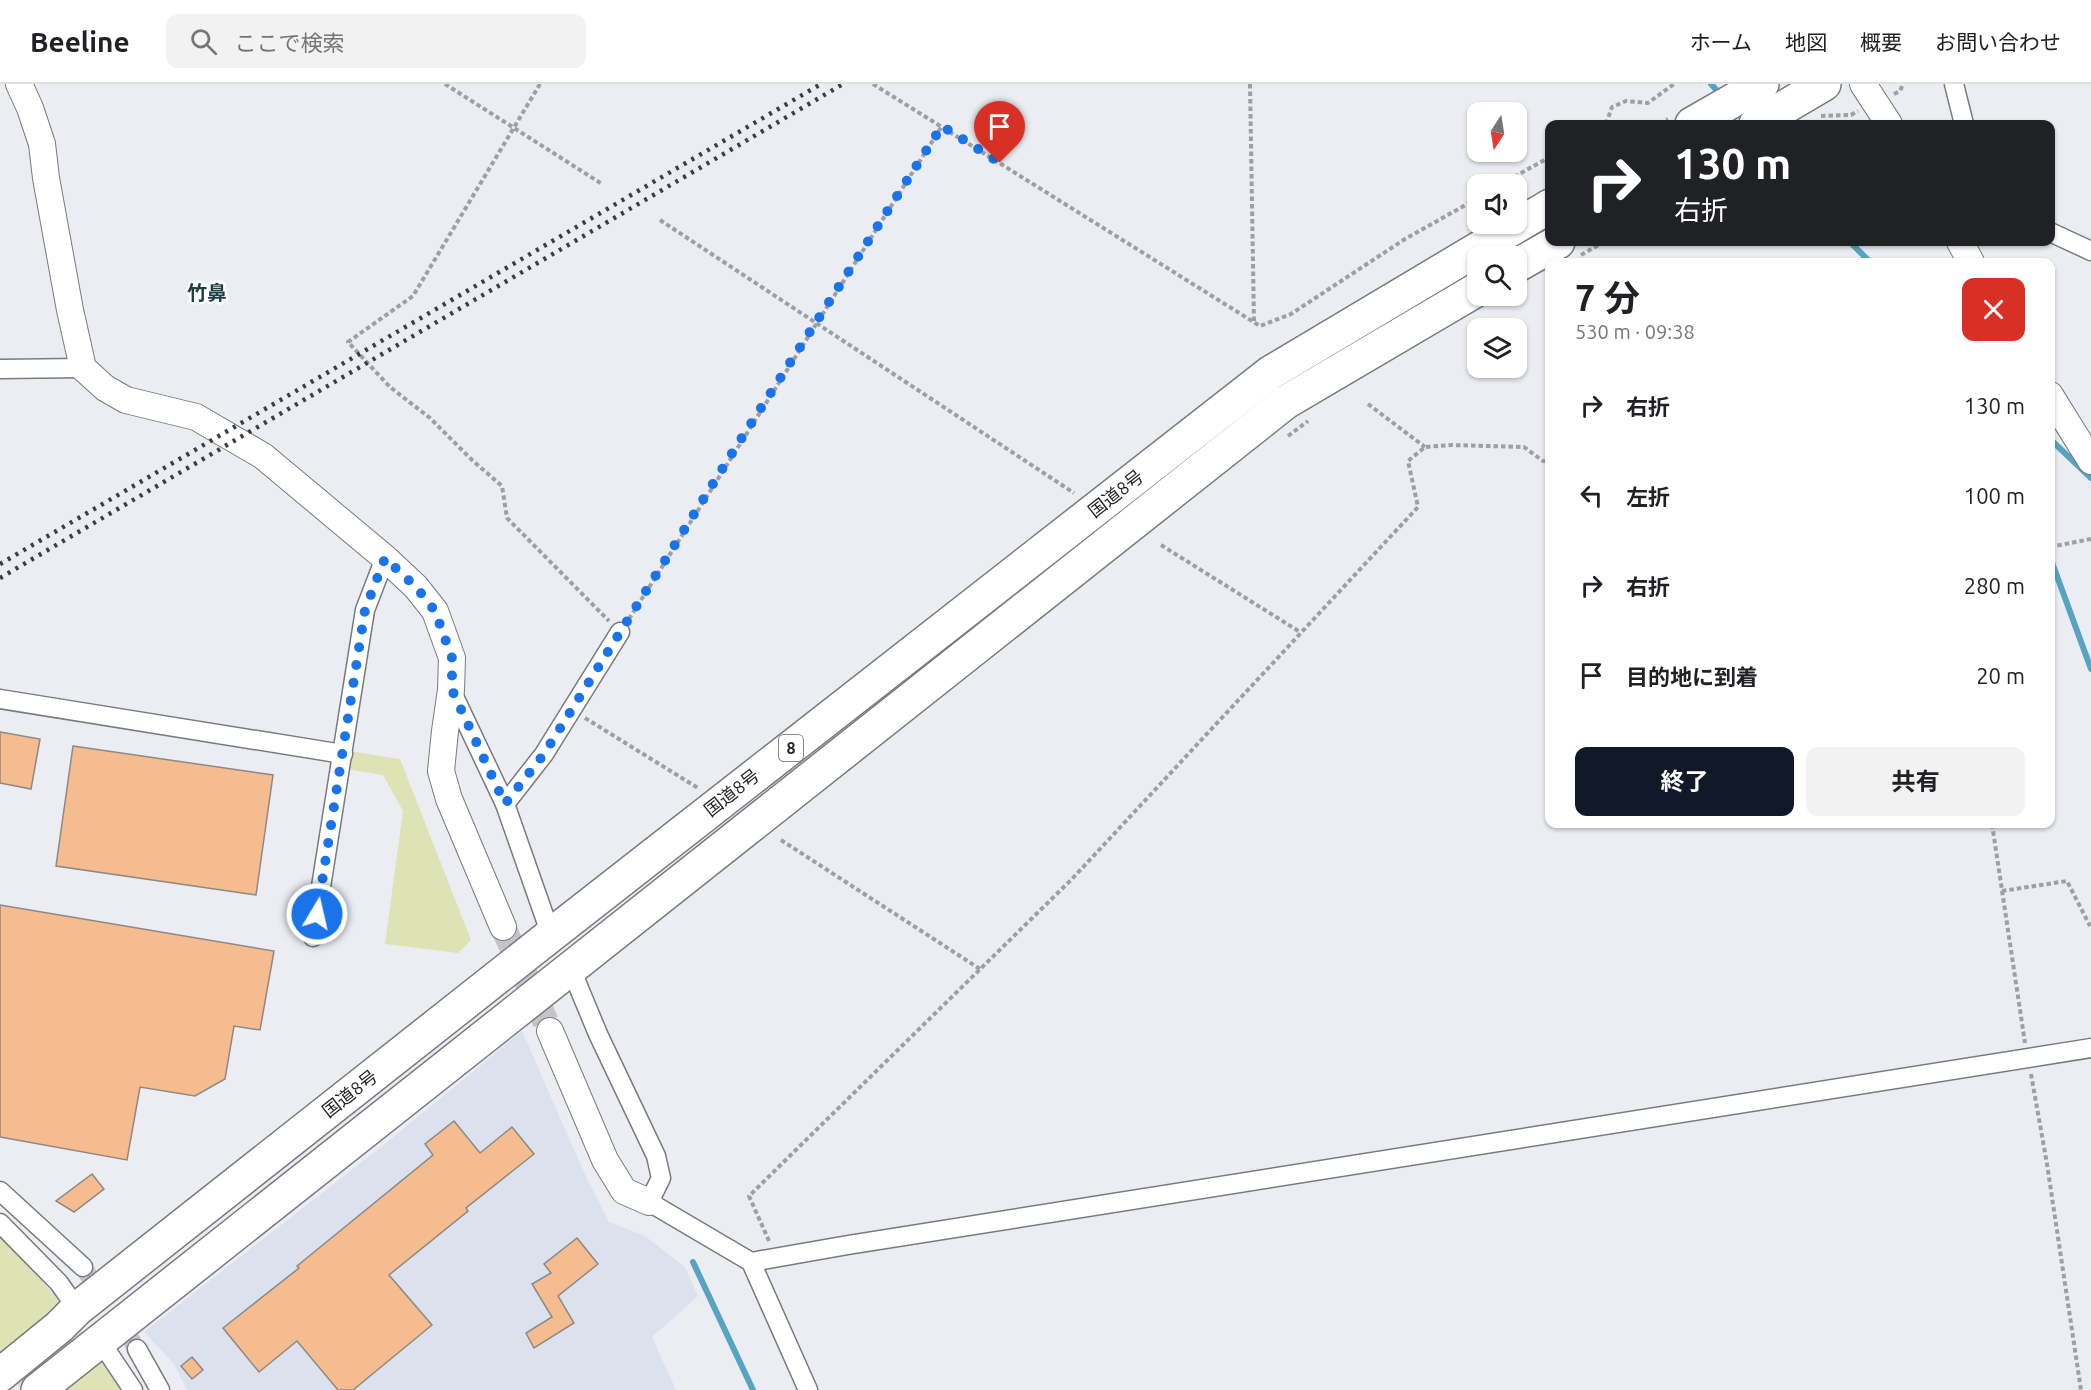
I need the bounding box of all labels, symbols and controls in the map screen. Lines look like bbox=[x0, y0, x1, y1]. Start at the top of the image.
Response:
search box bbox=[166, 14, 586, 68]
icon: search bbox=[187, 25, 220, 58]
text: Beeline bbox=[30, 26, 130, 57]
text: ここで検索 bbox=[235, 30, 345, 55]
text: ホーム bbox=[1690, 30, 1752, 54]
text: 地図 bbox=[1785, 30, 1827, 54]
text: 概要 bbox=[1860, 30, 1902, 54]
text: お問い合わせ bbox=[1935, 30, 2061, 54]
pin bbox=[974, 101, 1025, 163]
north arrow bbox=[1467, 102, 1527, 162]
map controls bbox=[1467, 102, 1527, 378]
icon: arrive bbox=[983, 110, 1016, 143]
text: 130 m bbox=[1674, 140, 1791, 187]
icon: right bbox=[1575, 144, 1653, 222]
button: sound bbox=[1467, 174, 1527, 234]
text: 右折 bbox=[1674, 195, 1728, 225]
button: search bbox=[1467, 246, 1527, 306]
text: 7 分 bbox=[1575, 277, 1640, 318]
button: close bbox=[1962, 278, 2025, 341]
district label: 竹鼻 bbox=[187, 281, 227, 304]
button: layers bbox=[1467, 318, 1527, 378]
text: 530 m · 09:38 bbox=[1575, 320, 1695, 343]
icon: right bbox=[1575, 389, 1608, 422]
text: 130 m bbox=[1964, 393, 2025, 418]
text: 右折 bbox=[1626, 394, 1670, 419]
street label: 国道8号 bbox=[1084, 466, 1147, 521]
icon: left bbox=[1575, 479, 1608, 512]
text: 100 m bbox=[1964, 483, 2025, 508]
text: 左折 bbox=[1626, 484, 1670, 509]
icon: right bbox=[1575, 569, 1608, 602]
text: 280 m bbox=[1964, 573, 2025, 598]
text: 右折 bbox=[1626, 574, 1670, 599]
icon: arrive bbox=[1575, 659, 1608, 692]
text: 20 m bbox=[1976, 663, 2025, 688]
text: 目的地に到着 bbox=[1626, 664, 1758, 689]
road number: 8 bbox=[779, 735, 803, 761]
button: 終了 bbox=[1575, 747, 1794, 816]
button: 共有 bbox=[1806, 747, 2025, 816]
street label: 国道8号 bbox=[700, 765, 763, 820]
position arrow bbox=[285, 882, 349, 946]
street label: 国道8号 bbox=[318, 1066, 381, 1121]

